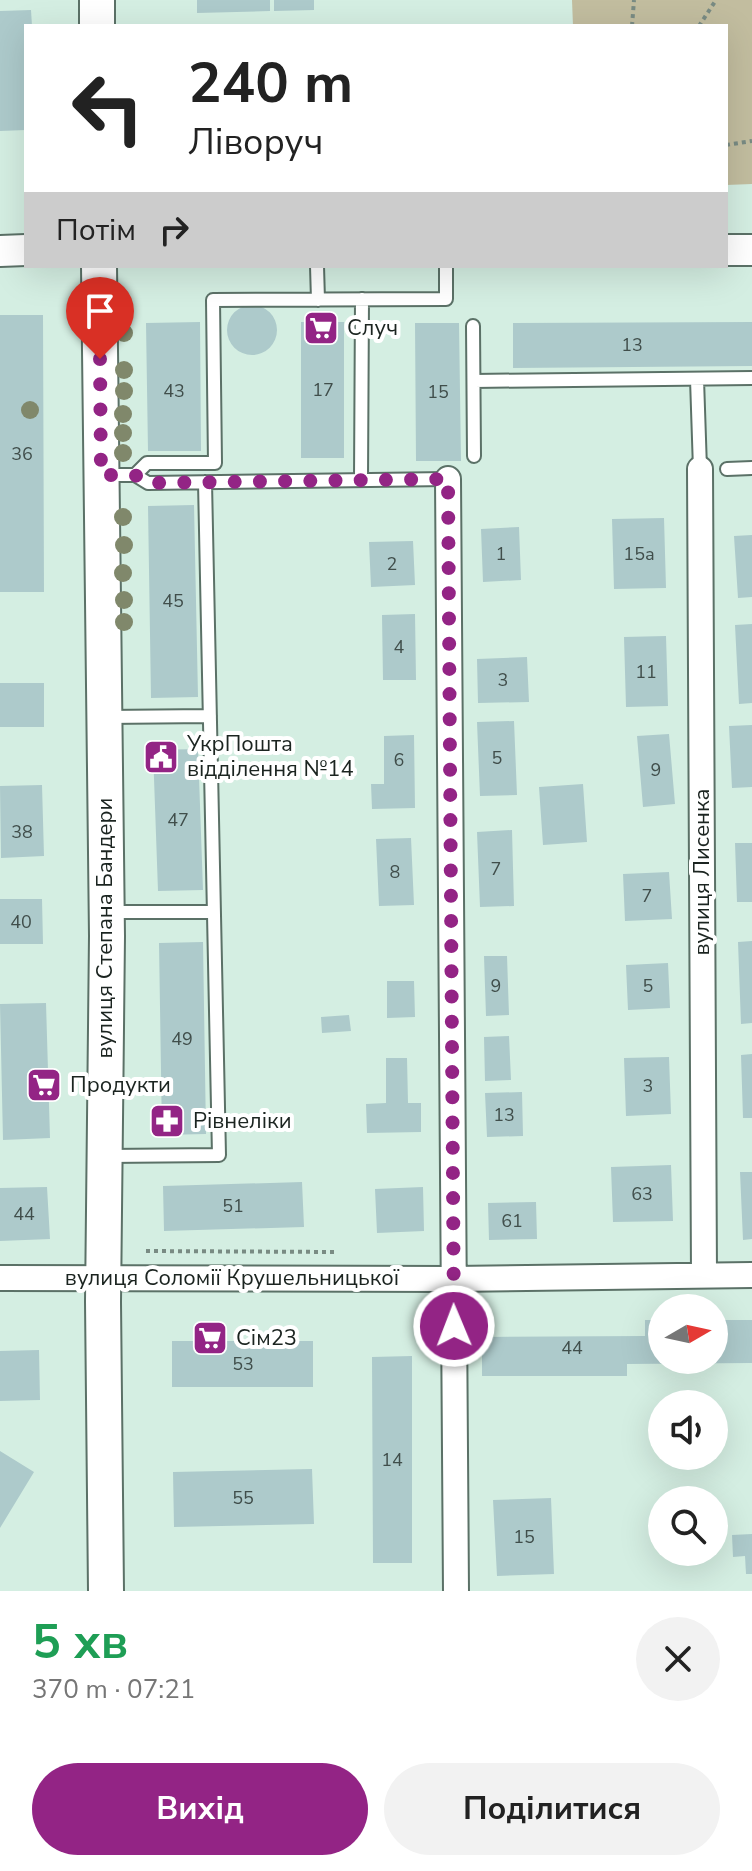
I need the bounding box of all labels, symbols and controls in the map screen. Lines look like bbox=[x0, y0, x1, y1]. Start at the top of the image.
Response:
text: 240 m bbox=[188, 45, 353, 122]
icon: left bbox=[56, 56, 160, 160]
text: Ліворуч bbox=[188, 118, 323, 167]
icon: right bbox=[152, 208, 196, 252]
text: Потім bbox=[56, 210, 136, 251]
pin bbox=[66, 277, 134, 359]
icon: arrive bbox=[78, 289, 122, 333]
supermarket icon: Случ bbox=[302, 309, 340, 347]
place label: Случ bbox=[347, 313, 398, 343]
house number: 13 bbox=[621, 333, 643, 357]
house number: 17 bbox=[312, 378, 334, 402]
house number: 43 bbox=[163, 379, 185, 403]
house number: 15 bbox=[427, 380, 449, 404]
house number: 36 bbox=[11, 442, 33, 466]
house number: 1 bbox=[496, 542, 506, 566]
house number: 15а bbox=[623, 542, 655, 566]
house number: 2 bbox=[387, 552, 397, 576]
house number: 45 bbox=[162, 589, 184, 613]
house number: 4 bbox=[394, 635, 405, 659]
house number: 11 bbox=[635, 660, 657, 684]
house number: 3 bbox=[498, 668, 508, 692]
place label: УкрПошта відділення №14 bbox=[186, 729, 354, 784]
public building icon: УкрПошта відділення №14 bbox=[142, 738, 180, 776]
house number: 5 bbox=[492, 746, 502, 770]
house number: 6 bbox=[394, 748, 404, 772]
house number: 9 bbox=[651, 758, 661, 782]
street label: вулиця Лисенка bbox=[687, 789, 717, 955]
street label: вулиця Степана Бандери bbox=[90, 798, 120, 1058]
house number: 47 bbox=[167, 808, 189, 832]
house number: 38 bbox=[11, 820, 33, 844]
house number: 7 bbox=[491, 857, 501, 881]
house number: 8 bbox=[390, 860, 400, 884]
house number: 7 bbox=[642, 884, 652, 908]
house number: 40 bbox=[10, 910, 32, 934]
house number: 9 bbox=[491, 974, 501, 998]
house number: 5 bbox=[643, 974, 653, 998]
house number: 49 bbox=[171, 1027, 193, 1051]
supermarket icon: Продукти bbox=[25, 1066, 63, 1104]
place label: Продукти bbox=[70, 1070, 171, 1100]
house number: 3 bbox=[643, 1074, 653, 1098]
pharmacy icon: Рівнеліки bbox=[148, 1102, 186, 1140]
house number: 13 bbox=[493, 1103, 515, 1127]
place label: Рівнеліки bbox=[193, 1106, 292, 1136]
house number: 63 bbox=[631, 1182, 653, 1206]
house number: 51 bbox=[222, 1194, 244, 1218]
house number: 44 bbox=[13, 1202, 35, 1226]
house number: 61 bbox=[501, 1209, 523, 1233]
street label: вулиця Соломії Крушельницької bbox=[65, 1263, 400, 1293]
position arrow bbox=[412, 1284, 496, 1368]
north arrow bbox=[648, 1294, 728, 1374]
map controls bbox=[648, 1294, 728, 1566]
supermarket icon: Сім23 bbox=[191, 1319, 229, 1357]
place label: Сім23 bbox=[236, 1323, 297, 1353]
house number: 44 bbox=[561, 1336, 583, 1360]
house number: 53 bbox=[232, 1352, 254, 1376]
button: sound bbox=[648, 1390, 728, 1470]
house number: 14 bbox=[381, 1448, 403, 1472]
house number: 55 bbox=[232, 1486, 254, 1510]
button: search bbox=[648, 1486, 728, 1566]
house number: 15 bbox=[513, 1525, 535, 1549]
text: 5 хв bbox=[32, 1609, 128, 1675]
button: close bbox=[636, 1617, 720, 1701]
text: 370 m · 07:21 bbox=[32, 1672, 195, 1707]
button: Вихід bbox=[32, 1763, 368, 1855]
button: Поділитися bbox=[384, 1763, 720, 1855]

